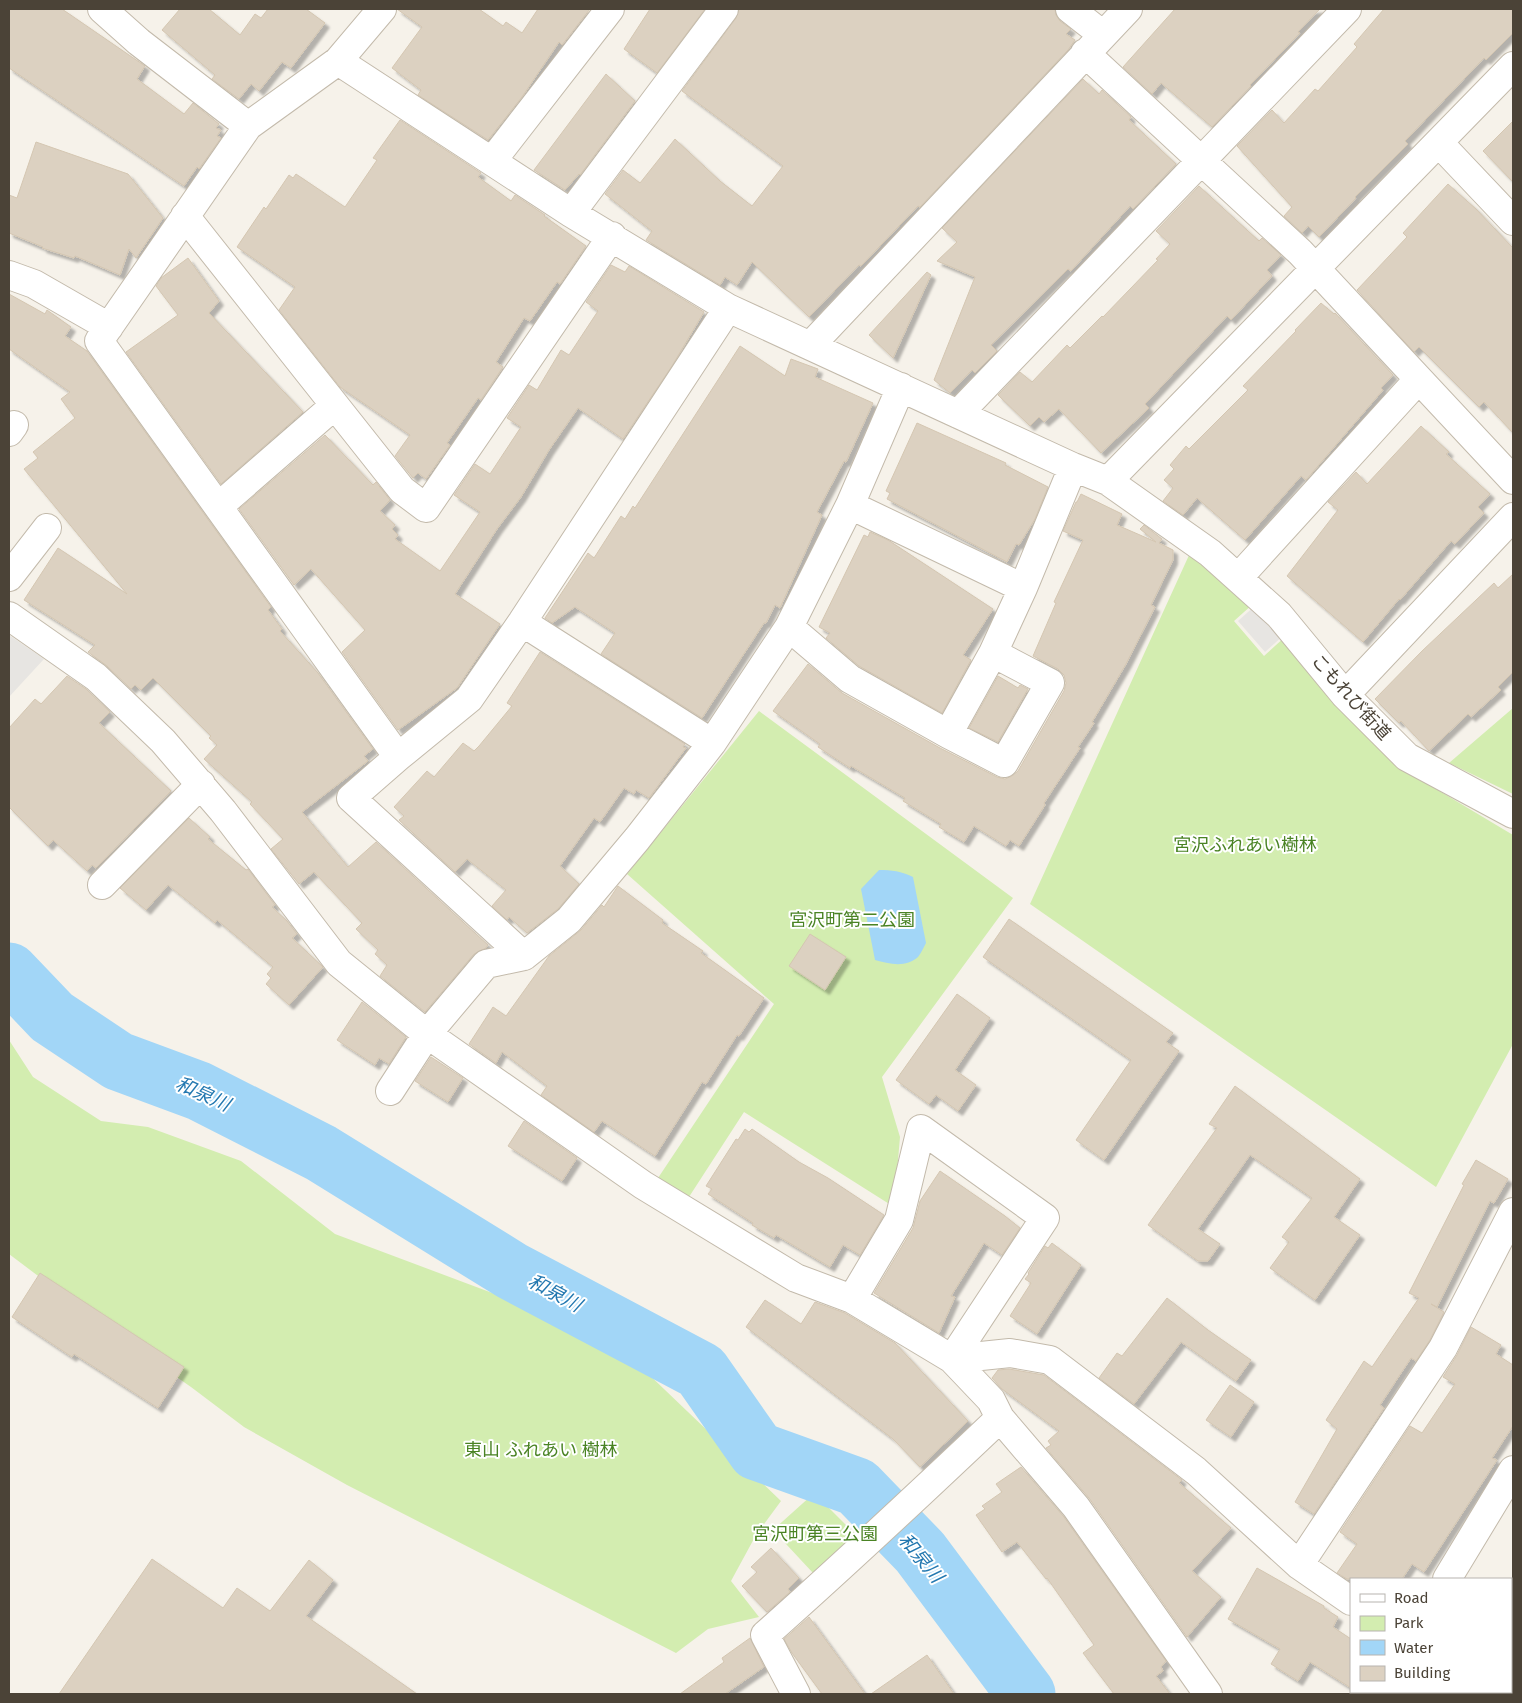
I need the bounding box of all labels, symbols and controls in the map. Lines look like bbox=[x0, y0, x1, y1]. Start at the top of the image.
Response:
street label: こもれび街道 bbox=[1307, 650, 1395, 744]
park label: 宮沢ふれあい樹林 bbox=[1173, 834, 1317, 856]
park label: 宮沢町第二公園 bbox=[789, 909, 915, 931]
water label: 和泉川 bbox=[172, 1072, 236, 1117]
water label: 和泉川 bbox=[524, 1269, 587, 1317]
park label: 東山 ふれあい 樹林 bbox=[464, 1439, 618, 1461]
park label: 宮沢町第三公園 bbox=[752, 1523, 878, 1545]
water label: 和泉川 bbox=[894, 1529, 949, 1589]
legend bbox=[1350, 1578, 1512, 1693]
text: Road bbox=[1394, 1589, 1429, 1607]
text: Park bbox=[1394, 1614, 1424, 1632]
text: Water bbox=[1394, 1639, 1433, 1657]
text: Building bbox=[1394, 1664, 1450, 1682]

